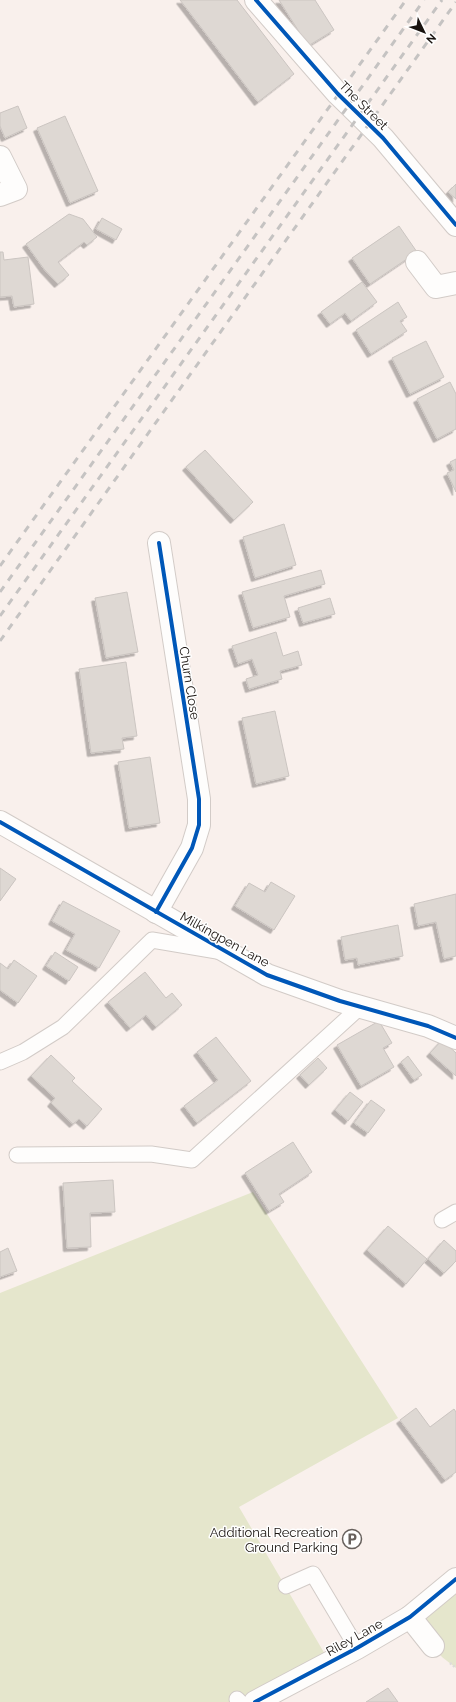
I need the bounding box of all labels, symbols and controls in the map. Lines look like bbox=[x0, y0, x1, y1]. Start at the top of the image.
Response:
north arrow bbox=[404, 12, 444, 52]
text: N bbox=[423, 31, 439, 46]
street label: The Street bbox=[336, 78, 391, 133]
street label: Churn Close bbox=[176, 645, 203, 721]
street label: Milkingpen Lane bbox=[178, 909, 272, 970]
place label: Additional Recreation Ground Parking bbox=[210, 1525, 338, 1555]
parking icon: Additional Recreation Ground Parking bbox=[341, 1528, 363, 1550]
street label: Riley Lane bbox=[323, 1616, 385, 1659]

